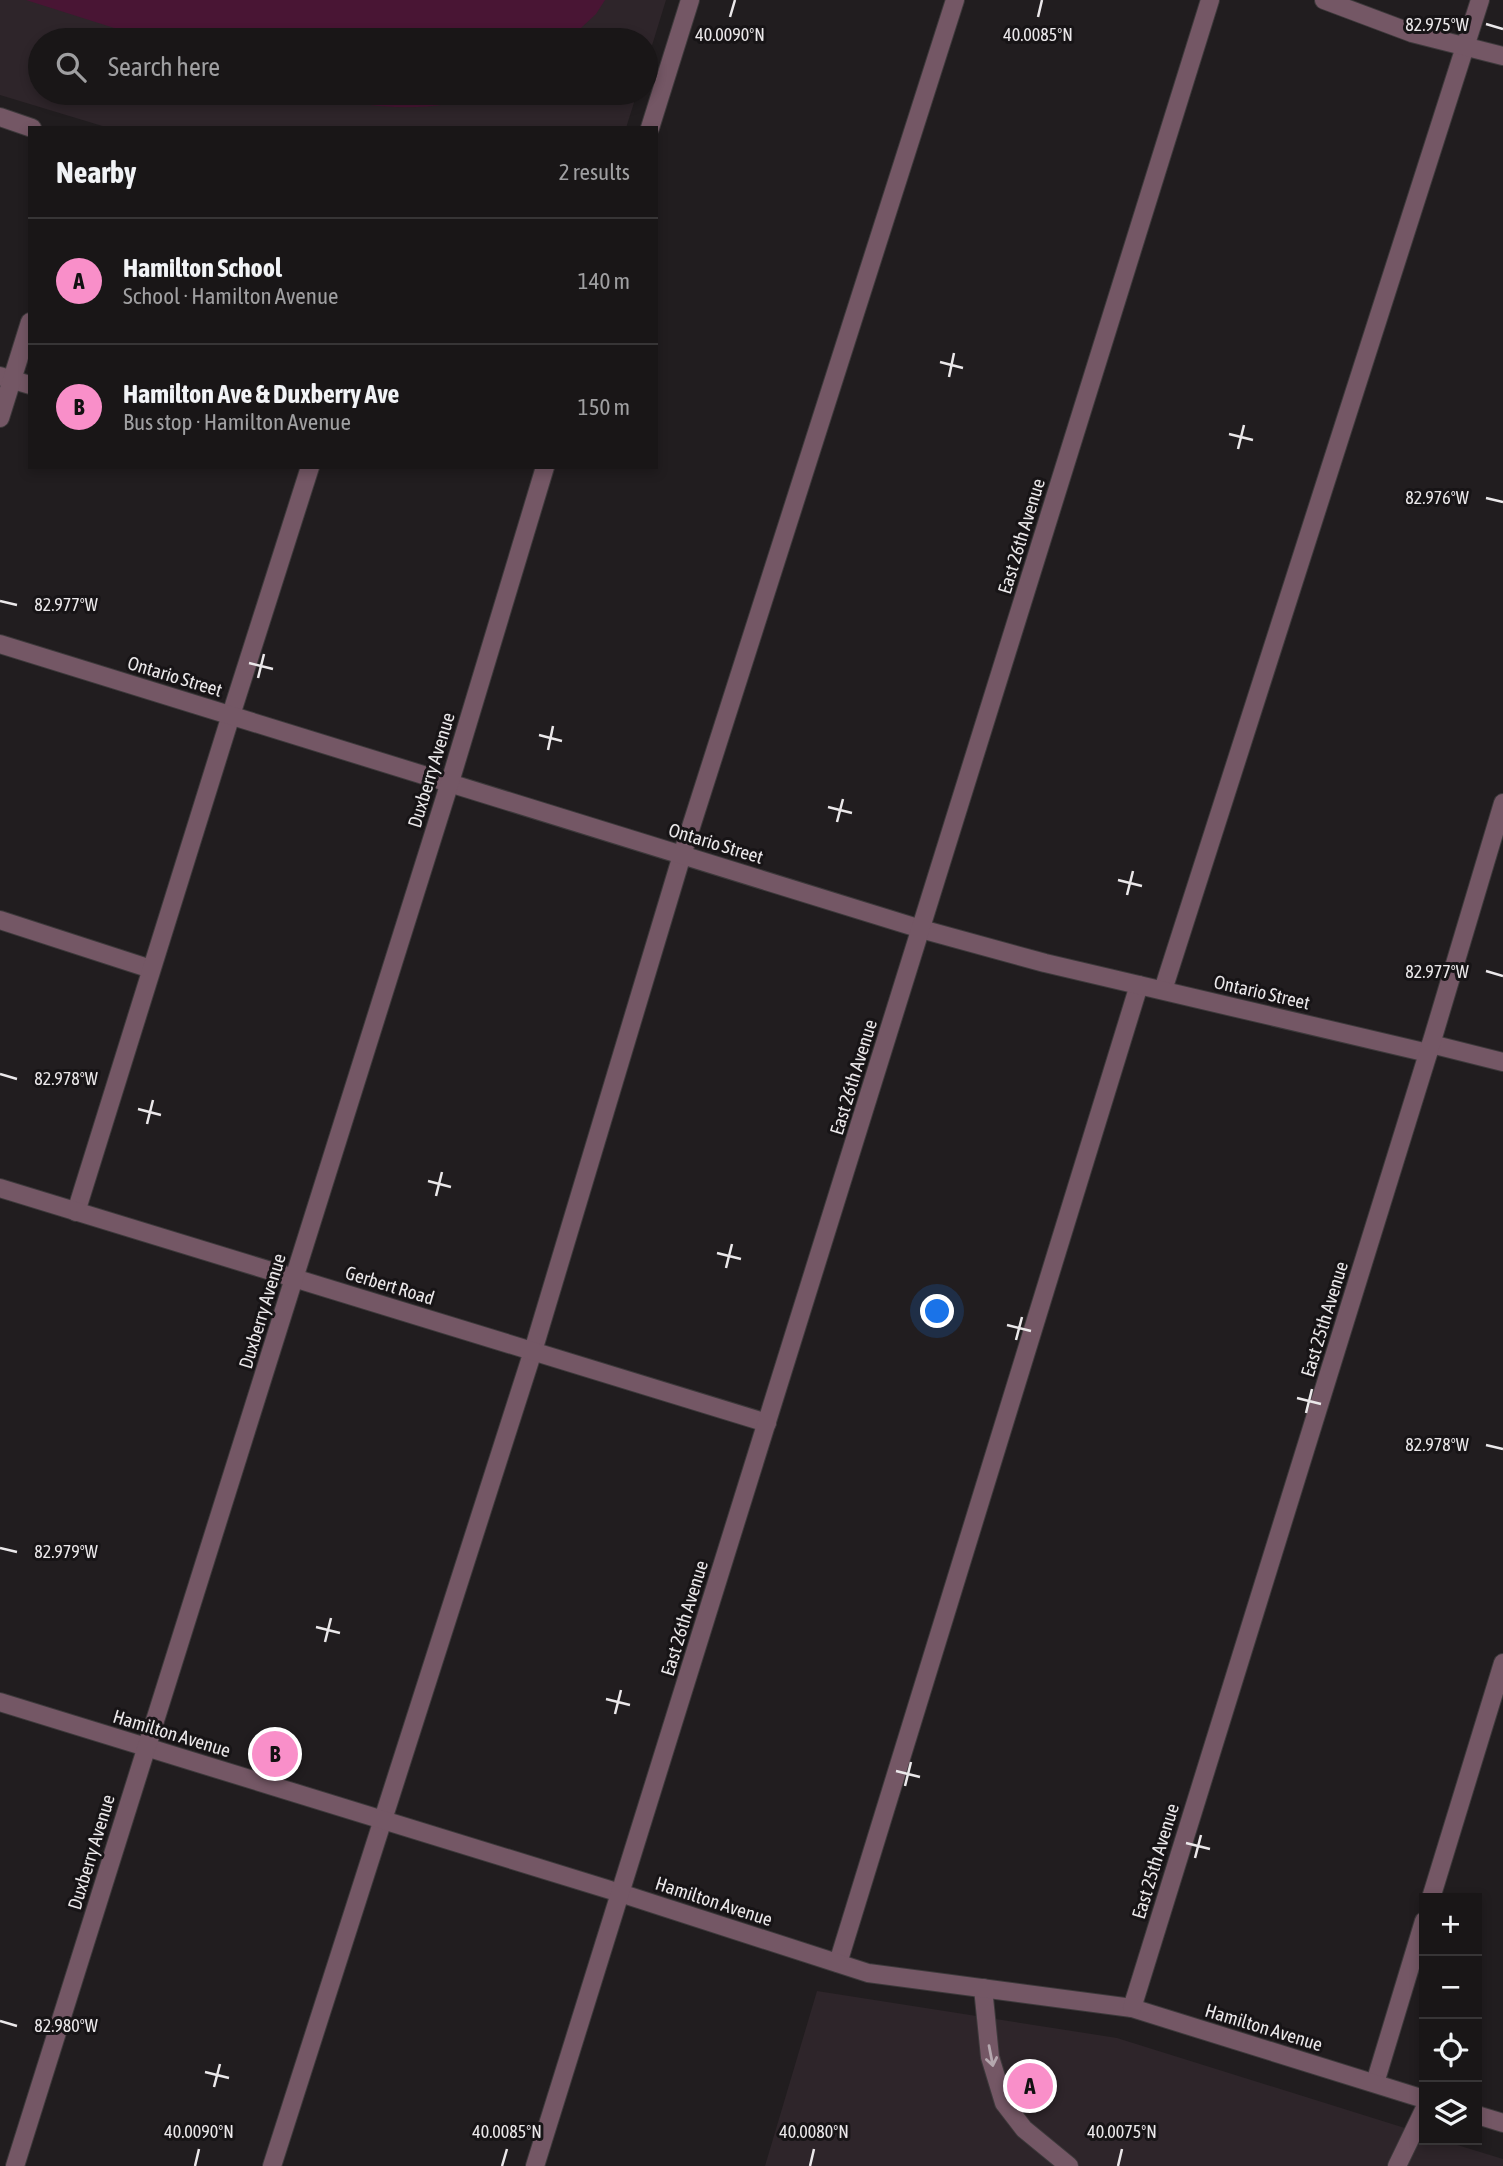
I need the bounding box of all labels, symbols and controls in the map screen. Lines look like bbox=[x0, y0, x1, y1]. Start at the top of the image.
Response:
text: 82.975°W bbox=[1405, 14, 1469, 35]
text: 40.0090°N bbox=[695, 24, 765, 45]
text: 40.0085°N bbox=[1003, 24, 1073, 45]
search box bbox=[28, 28, 658, 105]
icon: search bbox=[52, 48, 90, 86]
text: Search here bbox=[108, 52, 220, 82]
text: Nearby bbox=[56, 155, 136, 189]
text: 2 results bbox=[559, 159, 630, 185]
text: Hamilton School bbox=[123, 253, 282, 283]
text: A bbox=[73, 268, 85, 294]
text: 140 m bbox=[578, 268, 630, 294]
text: School · Hamilton Avenue bbox=[123, 283, 338, 309]
text: Hamilton Ave & Duxberry Ave bbox=[123, 379, 399, 409]
text: B bbox=[74, 394, 84, 420]
text: 150 m bbox=[578, 394, 630, 420]
text: Bus stop · Hamilton Avenue bbox=[123, 409, 351, 435]
street label: East 26th Avenue bbox=[993, 476, 1049, 596]
text: 82.976°W bbox=[1405, 487, 1469, 508]
text: 82.977°W bbox=[34, 594, 98, 615]
street label: Ontario Street bbox=[125, 651, 225, 701]
street label: Duxberry Avenue bbox=[403, 710, 459, 830]
street label: Ontario Street bbox=[666, 818, 766, 868]
text: 82.977°W bbox=[1405, 961, 1469, 982]
street label: Ontario Street bbox=[1212, 970, 1312, 1014]
street label: East 26th Avenue bbox=[825, 1017, 881, 1137]
text: 82.978°W bbox=[34, 1068, 98, 1089]
street label: Duxberry Avenue bbox=[234, 1251, 290, 1371]
street label: East 25th Avenue bbox=[1296, 1259, 1352, 1379]
street label: Gerbert Road bbox=[343, 1261, 437, 1309]
your location bbox=[920, 1294, 954, 1328]
text: 82.978°W bbox=[1405, 1434, 1469, 1455]
text: 82.979°W bbox=[34, 1541, 98, 1562]
street label: East 26th Avenue bbox=[656, 1558, 712, 1678]
street label: Hamilton Avenue bbox=[111, 1705, 233, 1761]
pin: B bbox=[252, 1728, 298, 1780]
street label: Duxberry Avenue bbox=[63, 1792, 119, 1912]
street label: East 25th Avenue bbox=[1127, 1801, 1183, 1921]
street label: Hamilton Avenue bbox=[653, 1872, 775, 1930]
map controls bbox=[1419, 1893, 1482, 2145]
button: + bbox=[1419, 1893, 1482, 1956]
button: − bbox=[1419, 1956, 1482, 2019]
street label: Hamilton Avenue bbox=[1203, 1999, 1325, 2055]
text: 82.980°W bbox=[34, 2015, 98, 2036]
button: locate bbox=[1419, 2019, 1482, 2082]
one-way arrow bbox=[985, 2044, 999, 2067]
pin: A bbox=[1007, 2060, 1053, 2112]
button: layers bbox=[1419, 2082, 1482, 2145]
text: 40.0090°N bbox=[164, 2121, 234, 2142]
text: 40.0085°N bbox=[472, 2121, 542, 2142]
text: 40.0080°N bbox=[779, 2121, 849, 2142]
text: 40.0075°N bbox=[1087, 2121, 1157, 2142]

